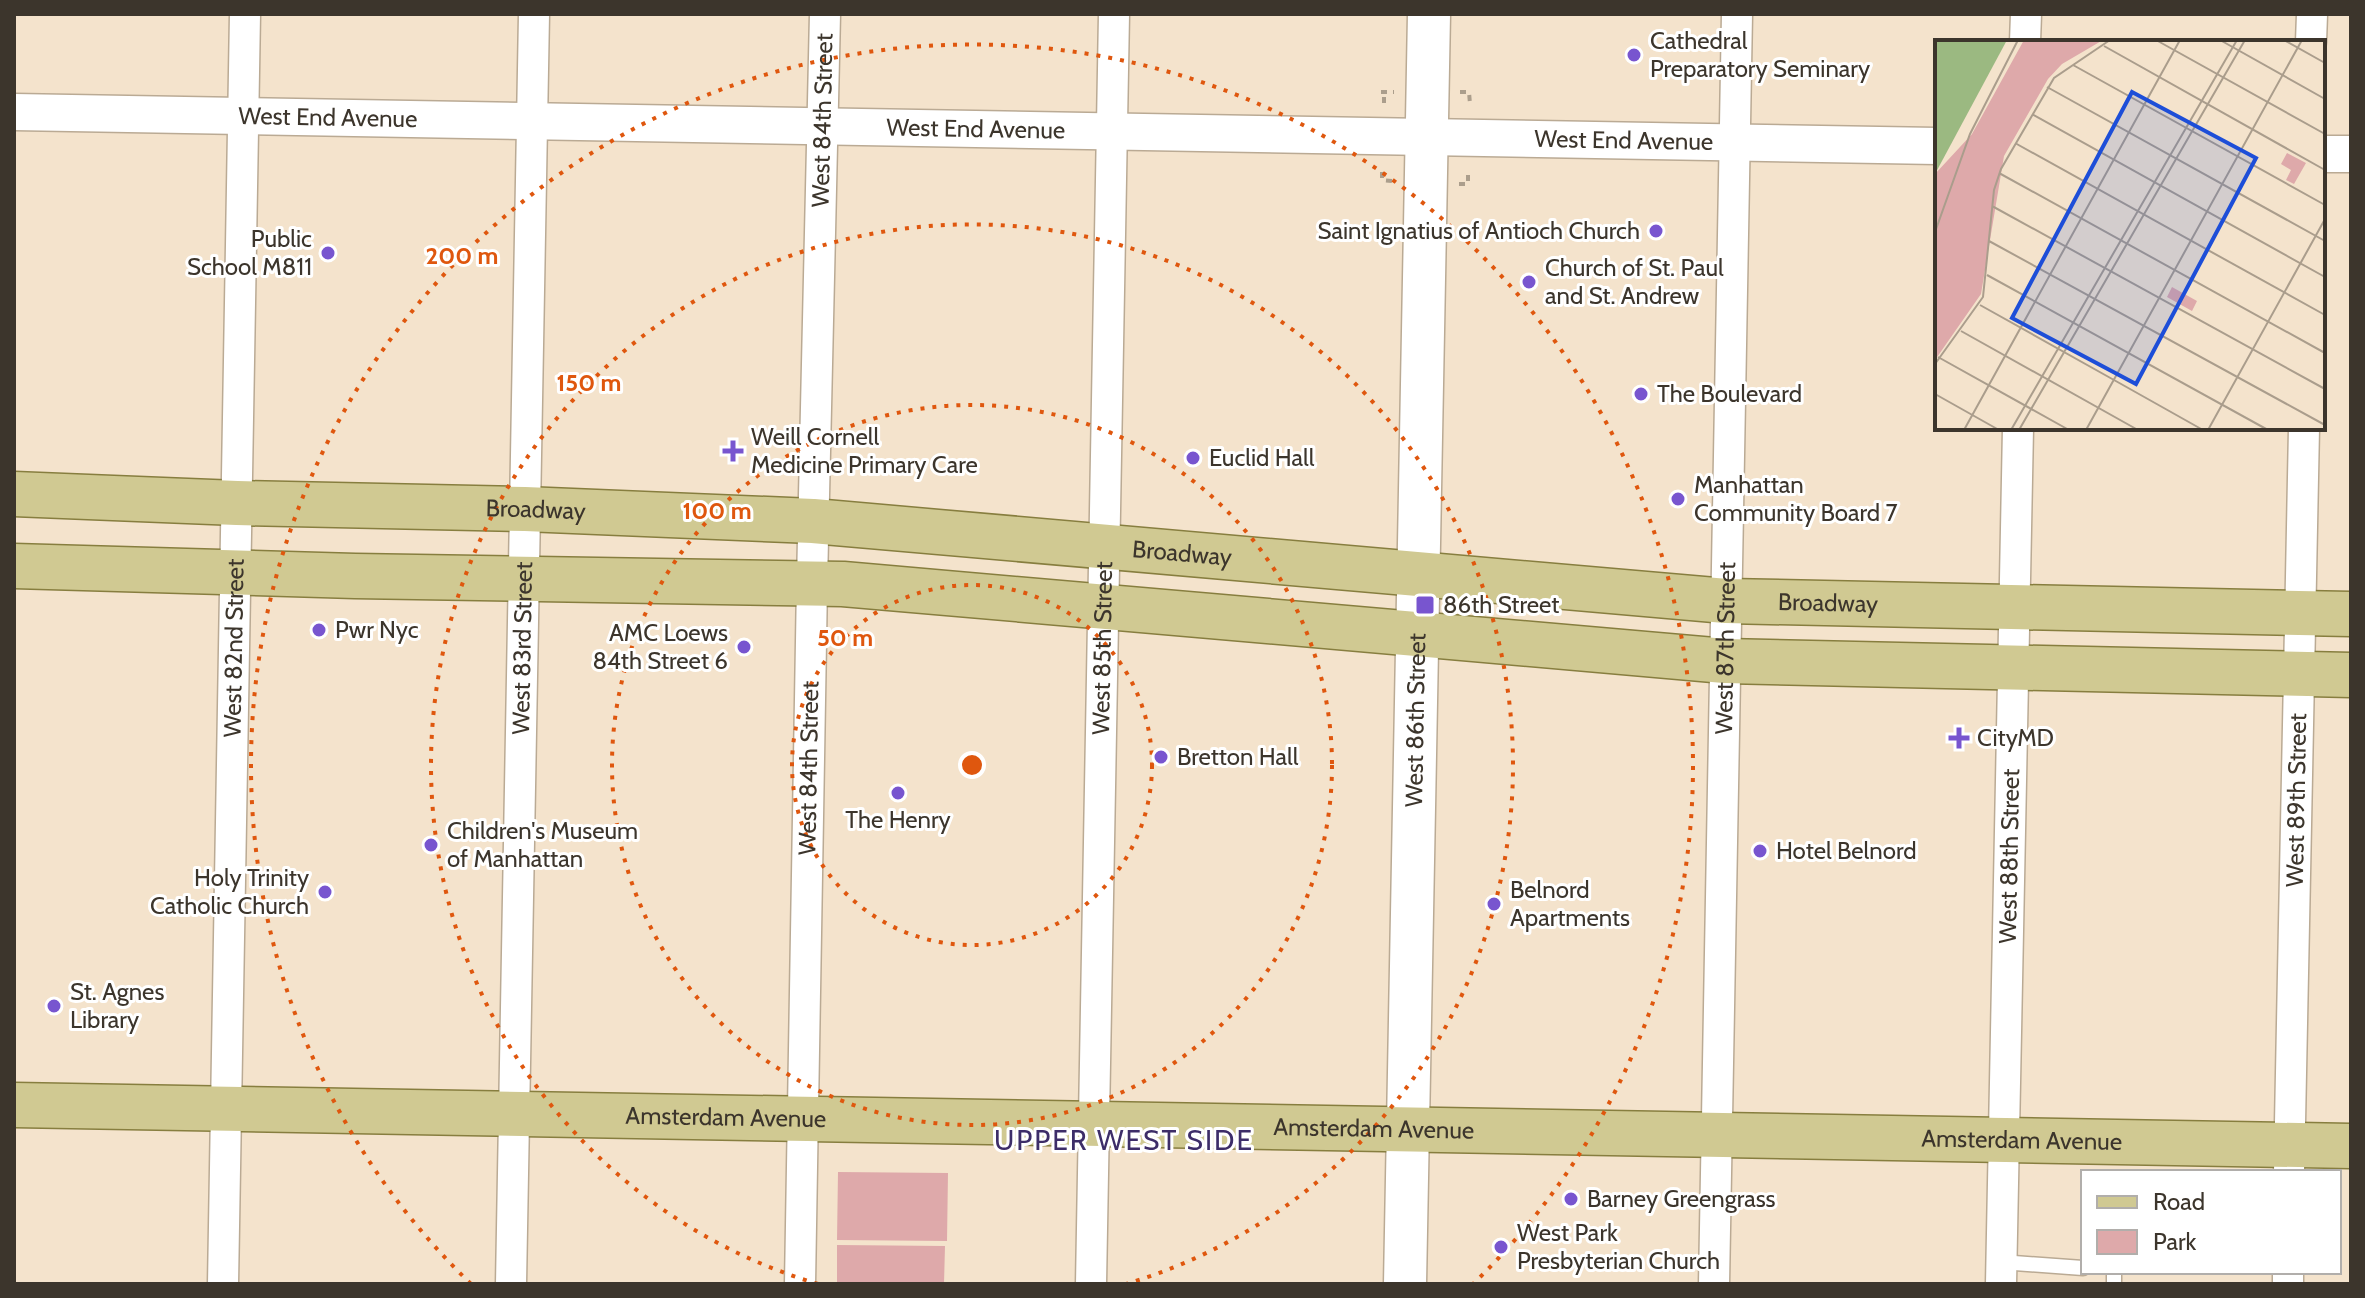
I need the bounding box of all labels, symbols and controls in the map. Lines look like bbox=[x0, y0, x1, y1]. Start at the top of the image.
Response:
place label: Cathedral Preparatory Seminary bbox=[1650, 26, 1870, 83]
street label: West 84th Street bbox=[806, 33, 839, 208]
inset map bbox=[1935, 40, 2325, 430]
marker: Cathedral Preparatory Seminary bbox=[1625, 46, 1643, 64]
street label: West End Avenue bbox=[238, 101, 418, 133]
street label: West End Avenue bbox=[886, 112, 1066, 145]
street label: West End Avenue bbox=[1534, 124, 1713, 156]
place label: Saint Ignatius of Antioch Church bbox=[1318, 216, 1640, 245]
marker: Saint Ignatius of Antioch Church bbox=[1647, 222, 1665, 240]
place label: Public School M811 bbox=[187, 224, 312, 281]
text: 200 m bbox=[426, 241, 498, 270]
marker: Public School M811 bbox=[319, 244, 337, 262]
place label: Church of St. Paul and St. Andrew bbox=[1545, 253, 1724, 310]
marker: Church of St. Paul and St. Andrew bbox=[1520, 273, 1538, 291]
text: 150 m bbox=[557, 368, 621, 397]
place label: The Boulevard bbox=[1657, 379, 1802, 408]
marker: The Boulevard bbox=[1632, 385, 1650, 403]
place label: Weill Cornell Medicine Primary Care bbox=[751, 422, 978, 479]
marker: Weill Cornell Medicine Primary Care bbox=[722, 440, 744, 462]
place label: Euclid Hall bbox=[1209, 443, 1315, 472]
marker: Euclid Hall bbox=[1184, 449, 1202, 467]
place label: Manhattan Community Board 7 bbox=[1694, 470, 1898, 527]
marker: Manhattan Community Board 7 bbox=[1669, 490, 1687, 508]
street label: Broadway bbox=[485, 493, 586, 526]
text: 100 m bbox=[682, 496, 752, 525]
street label: Broadway bbox=[1131, 534, 1233, 572]
street label: West 82nd Street bbox=[217, 559, 250, 738]
street label: West 83rd Street bbox=[506, 561, 538, 735]
street label: West 85th Street bbox=[1086, 561, 1118, 735]
street label: West 87th Street bbox=[1709, 562, 1741, 735]
street label: Broadway bbox=[1778, 587, 1878, 618]
place label: 86th Street bbox=[1443, 590, 1559, 619]
marker: 86th Street bbox=[1414, 594, 1436, 616]
place label: Pwr Nyc bbox=[335, 615, 419, 644]
place label: AMC Loews 84th Street 6 bbox=[592, 618, 728, 675]
marker: Pwr Nyc bbox=[310, 621, 328, 639]
text: 50 m bbox=[817, 623, 873, 652]
street label: West 86th Street bbox=[1399, 633, 1431, 807]
marker: AMC Loews 84th Street 6 bbox=[735, 638, 753, 656]
street label: West 84th Street bbox=[792, 681, 824, 855]
street label: West 89th Street bbox=[2280, 713, 2312, 887]
place label: CityMD bbox=[1977, 723, 2054, 752]
marker: CityMD bbox=[1948, 727, 1970, 749]
place label: Bretton Hall bbox=[1177, 742, 1299, 771]
marker: Bretton Hall bbox=[1152, 748, 1170, 766]
centre of rings bbox=[958, 751, 986, 779]
street label: West 88th Street bbox=[1993, 768, 2025, 944]
marker: The Henry bbox=[889, 784, 907, 802]
place label: The Henry bbox=[845, 805, 951, 834]
place label: Children's Museum of Manhattan bbox=[447, 816, 638, 873]
marker: Children's Museum of Manhattan bbox=[422, 836, 440, 854]
place label: Hotel Belnord bbox=[1776, 836, 1916, 865]
marker: Hotel Belnord bbox=[1751, 842, 1769, 860]
place label: Holy Trinity Catholic Church bbox=[150, 863, 309, 920]
place label: Belnord Apartments bbox=[1510, 875, 1630, 932]
marker: Holy Trinity Catholic Church bbox=[316, 883, 334, 901]
marker: Belnord Apartments bbox=[1485, 895, 1503, 913]
place label: St. Agnes Library bbox=[70, 977, 164, 1034]
marker: St. Agnes Library bbox=[45, 997, 63, 1015]
street label: Amsterdam Avenue bbox=[625, 1101, 827, 1133]
street label: Amsterdam Avenue bbox=[1273, 1112, 1474, 1145]
district label: UPPER WEST SIDE bbox=[994, 1123, 1254, 1157]
street label: Amsterdam Avenue bbox=[1921, 1123, 2122, 1156]
legend bbox=[2081, 1170, 2341, 1274]
place label: Barney Greengrass bbox=[1587, 1184, 1776, 1213]
text: Road bbox=[2153, 1187, 2205, 1216]
marker: Barney Greengrass bbox=[1562, 1190, 1580, 1208]
place label: West Park Presbyterian Church bbox=[1517, 1218, 1720, 1275]
text: Park bbox=[2153, 1227, 2196, 1256]
marker: West Park Presbyterian Church bbox=[1492, 1238, 1510, 1256]

